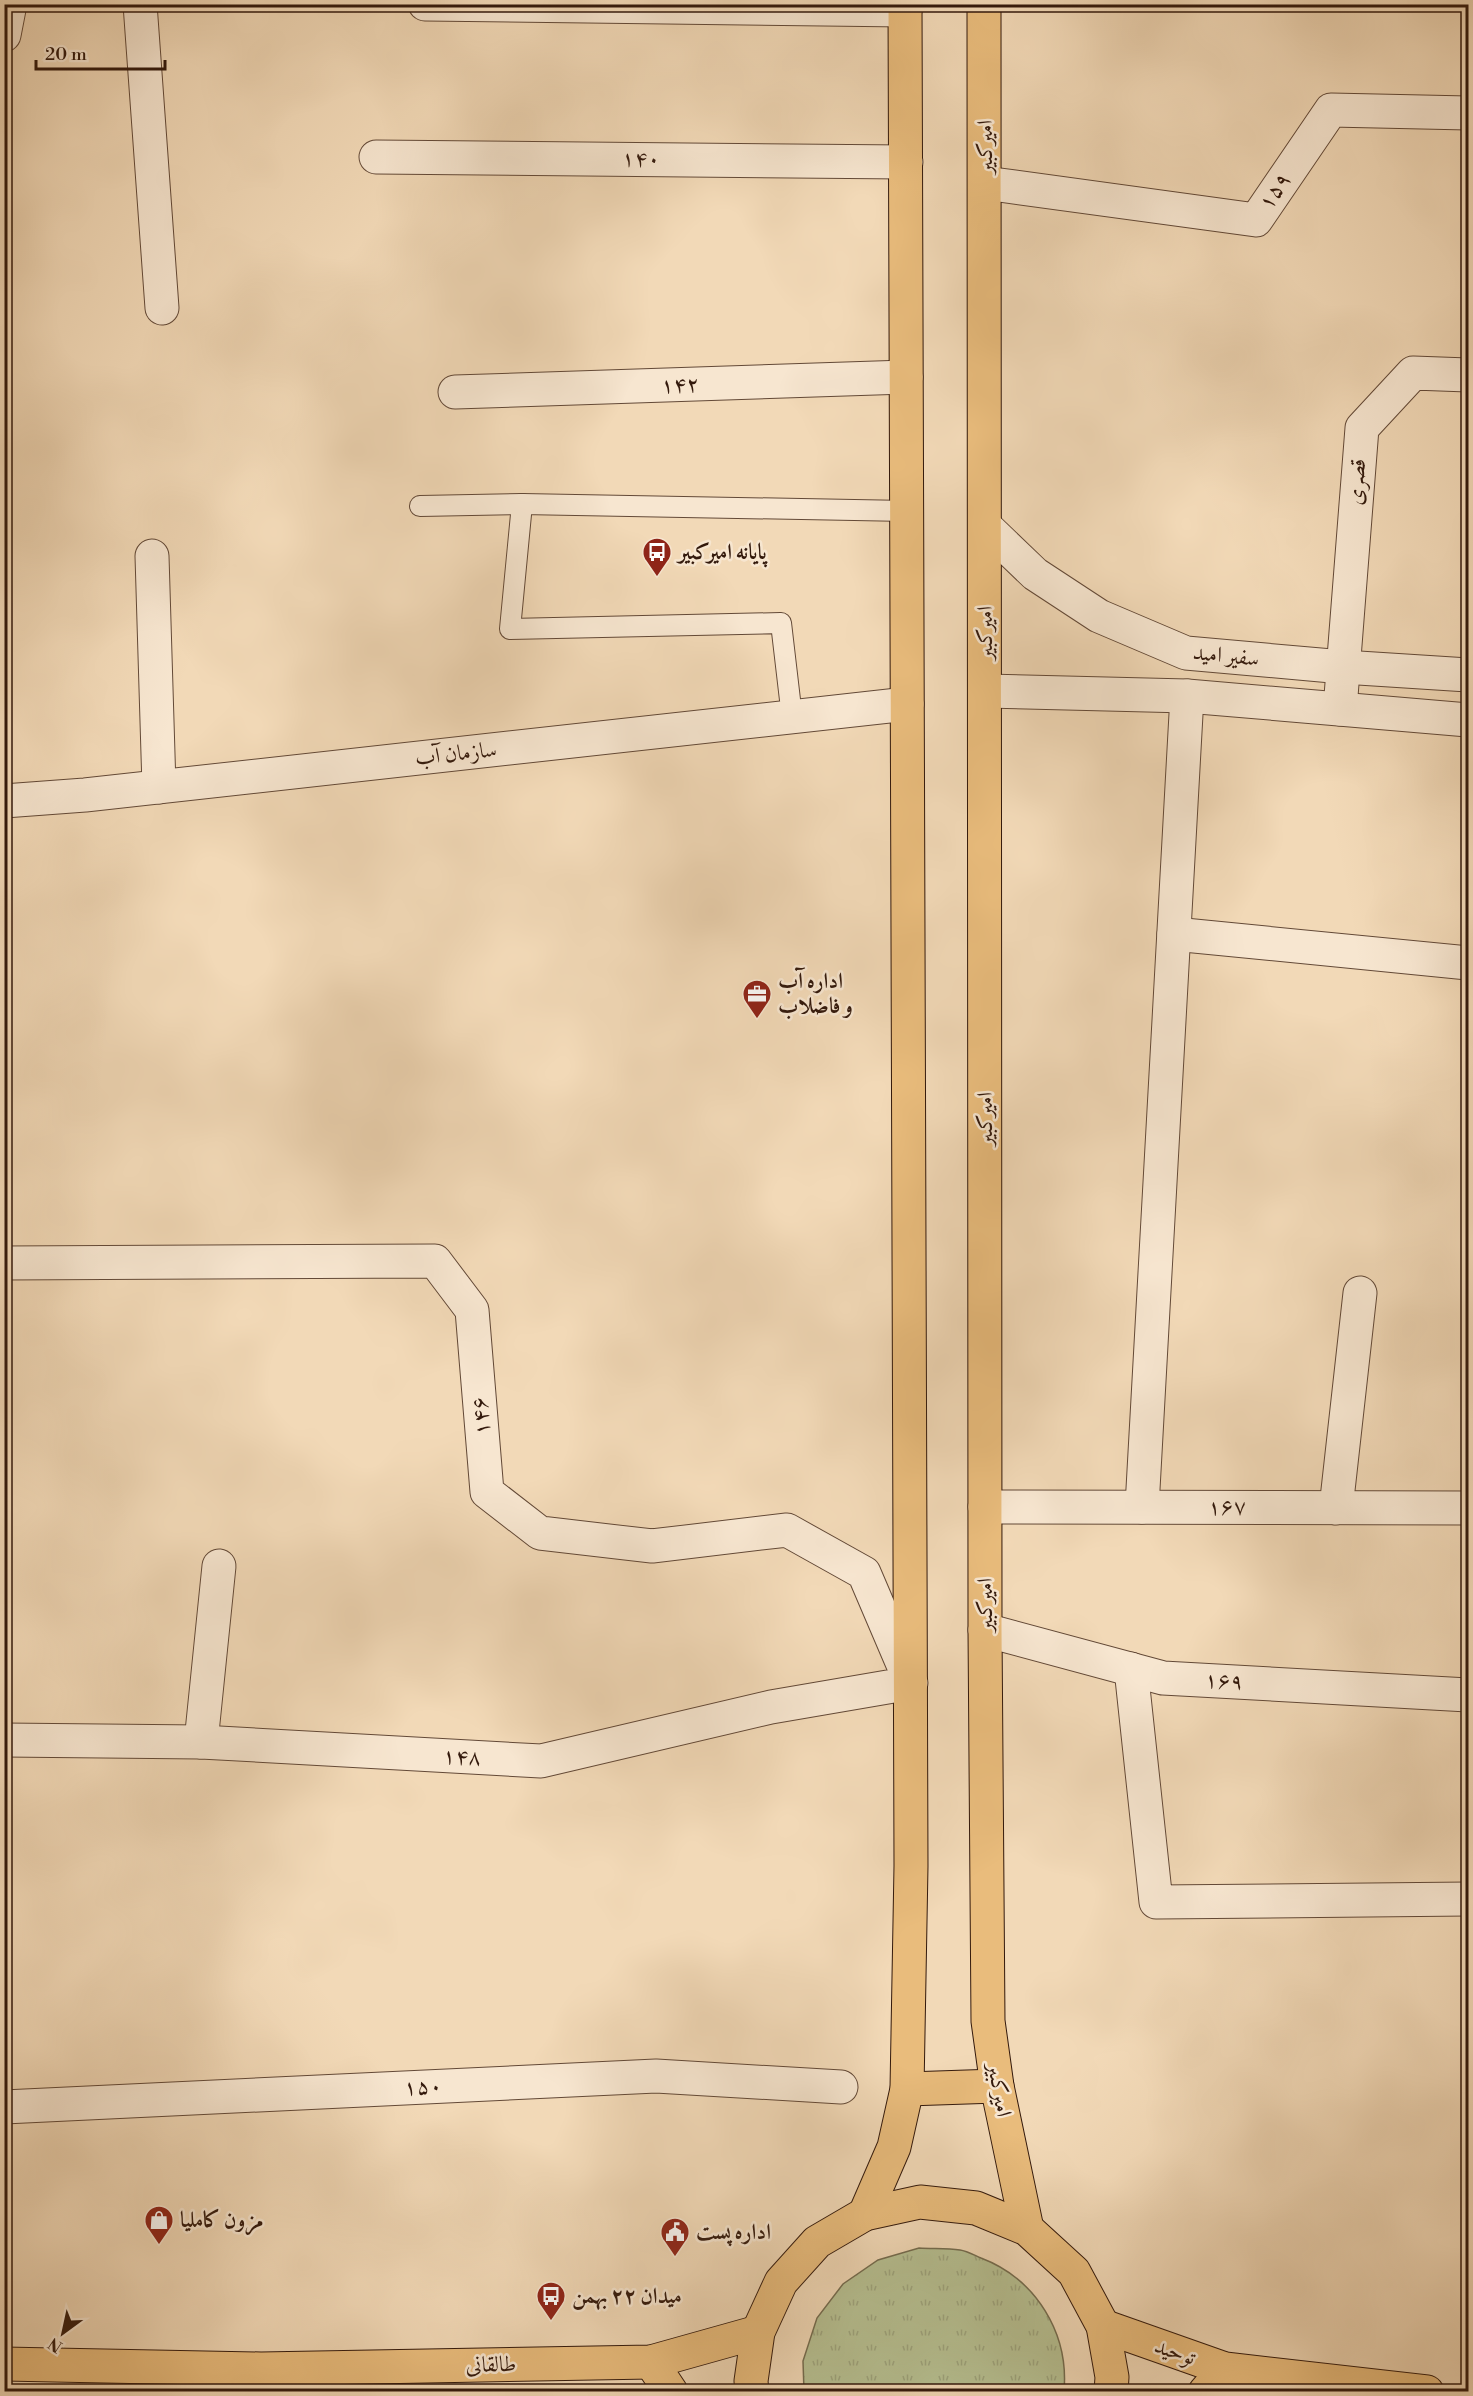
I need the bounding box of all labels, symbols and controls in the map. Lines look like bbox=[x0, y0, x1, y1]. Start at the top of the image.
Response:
scale bar bbox=[36, 33, 165, 71]
text: 20 m bbox=[45, 43, 87, 66]
street label: امیرکبیر bbox=[972, 120, 999, 176]
street label: ۱۴۰ bbox=[621, 145, 661, 173]
street label: ۱۵۹ bbox=[1253, 167, 1297, 215]
street label: ۱۴۲ bbox=[660, 371, 700, 399]
street label: قصری bbox=[1342, 458, 1372, 506]
bus stop icon: پایانه امیرکبیر bbox=[641, 536, 673, 578]
place label: پایانه امیرکبیر bbox=[675, 539, 768, 568]
street label: امیرکبیر bbox=[972, 606, 999, 662]
street label: سفیر امید bbox=[1192, 639, 1260, 673]
street label: سازمان آب bbox=[414, 735, 498, 772]
place label: اداره آب و فاضلاب bbox=[778, 967, 853, 1020]
office icon: اداره آب و فاضلاب bbox=[741, 978, 773, 1020]
street label: امیرکبیر bbox=[972, 1092, 999, 1148]
street label: ۱۴۶ bbox=[466, 1396, 496, 1436]
street label: ۱۶۷ bbox=[1208, 1494, 1246, 1521]
street label: امیرکبیر bbox=[972, 1578, 999, 1634]
street label: ۱۶۹ bbox=[1204, 1667, 1244, 1695]
street label: ۱۴۸ bbox=[442, 1743, 482, 1771]
street label: امیرکبیر bbox=[981, 2059, 1017, 2119]
street label: ۱۵۰ bbox=[403, 2073, 443, 2101]
shop icon: مزون کاملیا bbox=[143, 2204, 175, 2246]
place label: مزون کاملیا bbox=[180, 2207, 263, 2236]
public building icon: اداره پست bbox=[659, 2216, 691, 2258]
place label: اداره پست bbox=[696, 2219, 771, 2247]
bus stop icon: میدان ۲۲ بهمن bbox=[535, 2280, 567, 2322]
place label: میدان ۲۲ بهمن bbox=[572, 2283, 682, 2311]
north arrow bbox=[33, 2303, 93, 2363]
street label: توحید bbox=[1151, 2332, 1200, 2372]
text: N bbox=[44, 2333, 66, 2357]
street label: طالقانی bbox=[465, 2351, 517, 2379]

